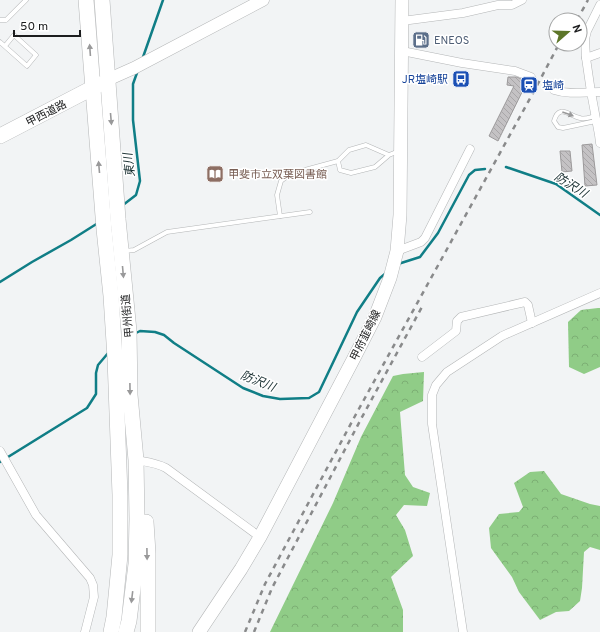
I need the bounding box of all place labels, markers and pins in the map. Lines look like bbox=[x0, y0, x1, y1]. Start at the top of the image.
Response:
fuel station icon: ENEOS bbox=[411, 30, 431, 50]
place label: ENEOS bbox=[434, 34, 469, 48]
bus stop icon: JR塩崎駅 bbox=[451, 69, 471, 89]
place label: JR塩崎駅 bbox=[402, 73, 448, 87]
station icon: 塩崎 bbox=[519, 75, 539, 95]
place label: 塩崎 bbox=[542, 79, 564, 93]
library icon: 甲斐市立双葉図書館 bbox=[205, 164, 225, 184]
place label: 甲斐市立双葉図書館 bbox=[228, 168, 327, 182]

